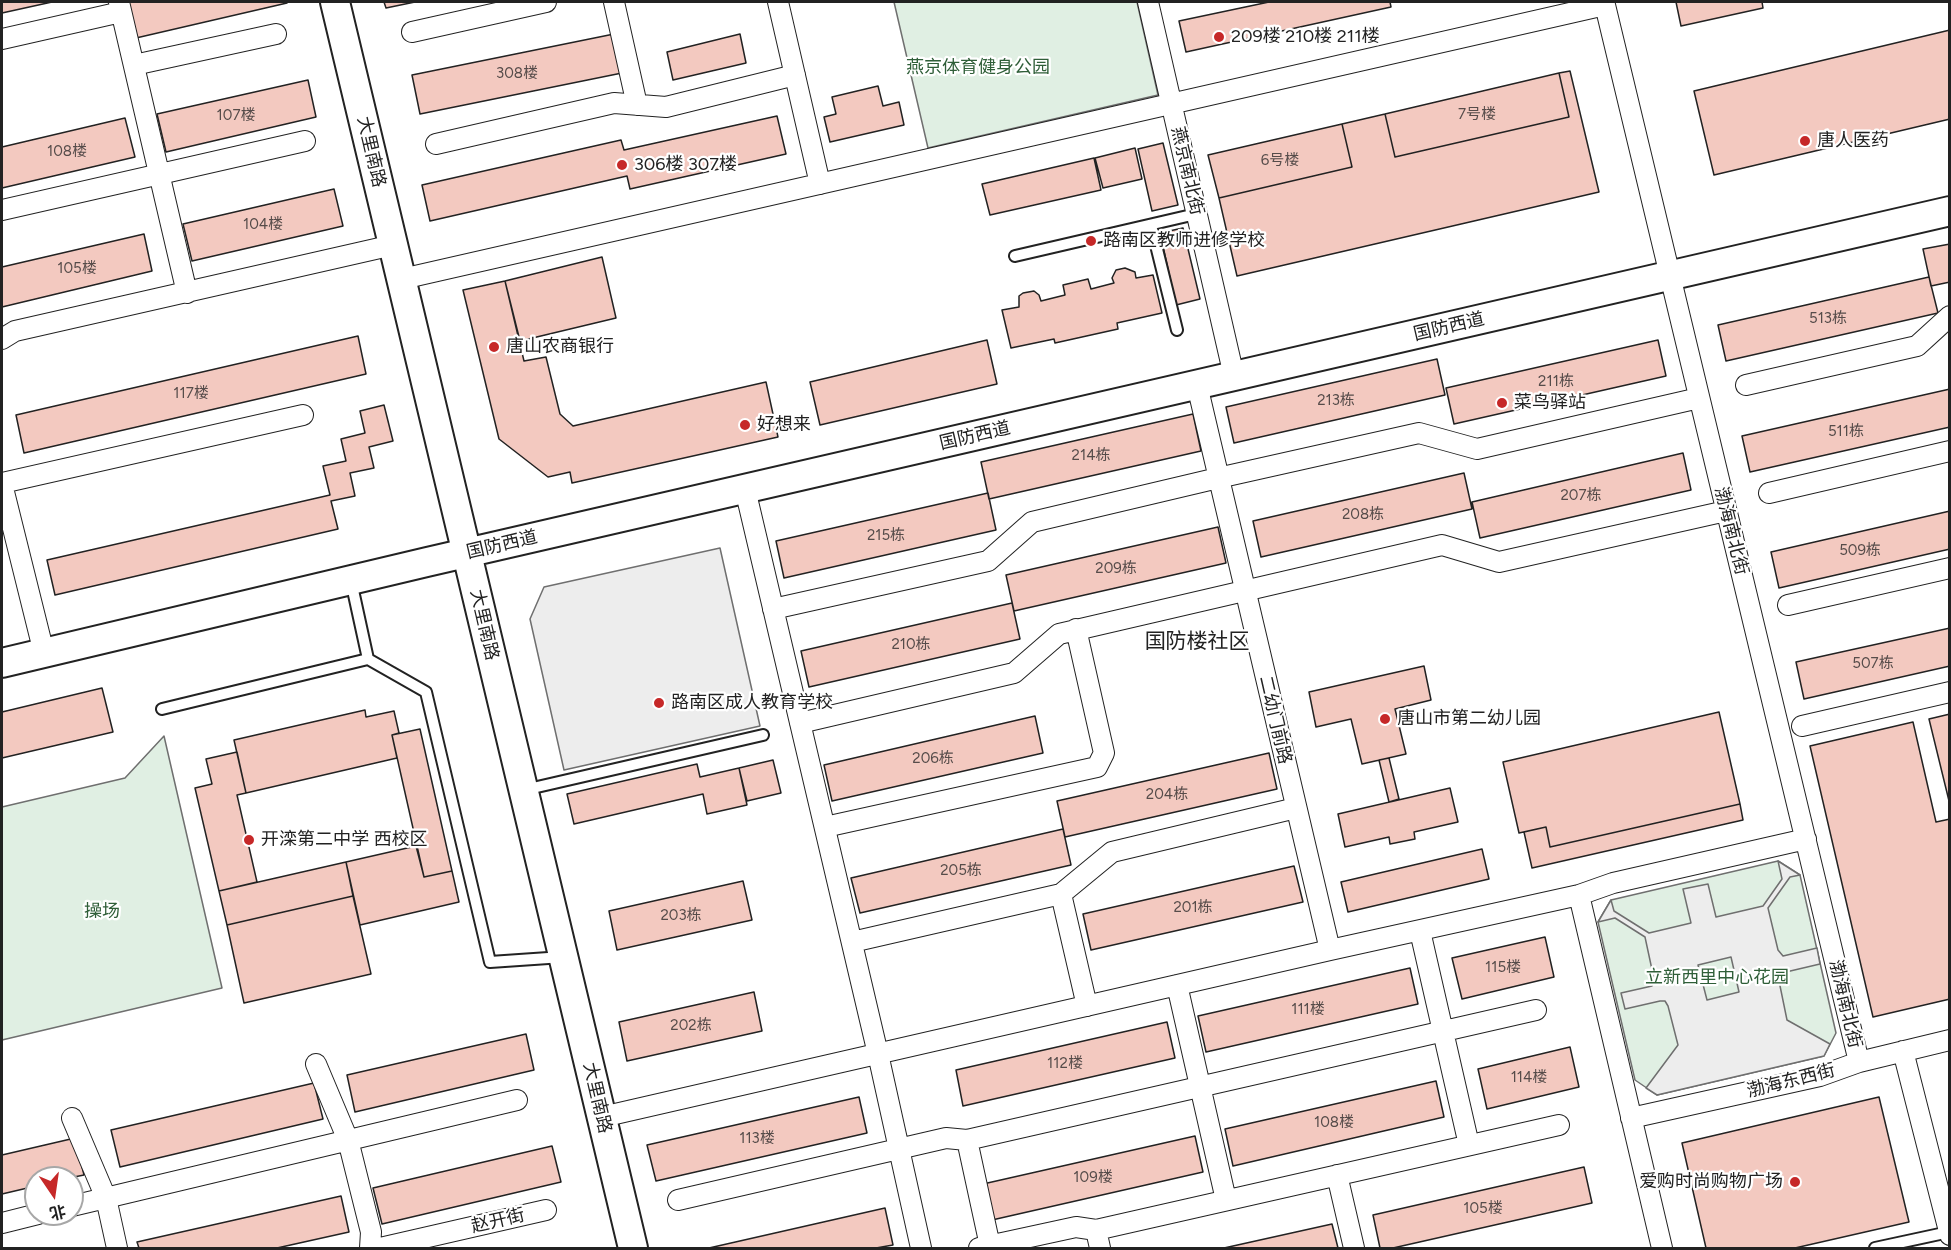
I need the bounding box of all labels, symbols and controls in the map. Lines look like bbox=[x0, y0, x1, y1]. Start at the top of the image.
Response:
place label: 209楼 210楼 211楼 bbox=[1231, 26, 1380, 48]
marker: 209楼 210楼 211楼 bbox=[1212, 30, 1226, 44]
park label: 燕京体育健身公园 bbox=[906, 57, 1050, 79]
house number: 308楼 bbox=[496, 65, 538, 83]
house number: 7号楼 bbox=[1458, 106, 1496, 124]
house number: 107楼 bbox=[217, 107, 255, 125]
street label: 大里南路 bbox=[352, 114, 390, 190]
street label: 燕京南北街 bbox=[1166, 125, 1208, 217]
place label: 唐人医药 bbox=[1817, 130, 1889, 152]
marker: 唐人医药 bbox=[1798, 134, 1812, 148]
house number: 108楼 bbox=[47, 143, 87, 161]
house number: 6号楼 bbox=[1261, 152, 1299, 170]
place label: 306楼 307楼 bbox=[634, 154, 737, 176]
marker: 306楼 307楼 bbox=[615, 158, 629, 172]
house number: 104楼 bbox=[243, 216, 283, 234]
place label: 路南区教师进修学校 bbox=[1103, 230, 1265, 252]
marker: 路南区教师进修学校 bbox=[1084, 234, 1098, 248]
house number: 105楼 bbox=[57, 260, 97, 278]
street label: 国防西道 bbox=[1411, 308, 1487, 346]
house number: 513栋 bbox=[1809, 310, 1847, 328]
place label: 唐山农商银行 bbox=[506, 336, 614, 358]
marker: 唐山农商银行 bbox=[487, 340, 501, 354]
house number: 211栋 bbox=[1538, 373, 1574, 391]
house number: 117楼 bbox=[173, 385, 209, 403]
house number: 213栋 bbox=[1317, 392, 1355, 410]
place label: 菜鸟驿站 bbox=[1514, 392, 1586, 414]
marker: 菜鸟驿站 bbox=[1495, 396, 1509, 410]
place label: 好想来 bbox=[757, 414, 811, 436]
street label: 国防西道 bbox=[937, 417, 1013, 455]
marker: 好想来 bbox=[738, 418, 752, 432]
house number: 511栋 bbox=[1828, 423, 1864, 441]
house number: 214栋 bbox=[1072, 447, 1110, 465]
street label: 渤海南北街 bbox=[1710, 485, 1752, 577]
house number: 207栋 bbox=[1560, 487, 1602, 505]
house number: 208栋 bbox=[1342, 506, 1384, 524]
street label: 国防西道 bbox=[464, 526, 540, 564]
house number: 215栋 bbox=[867, 527, 905, 545]
house number: 509栋 bbox=[1839, 542, 1881, 560]
house number: 209栋 bbox=[1095, 560, 1137, 578]
street label: 大里南路 bbox=[465, 587, 503, 663]
district label: 国防楼社区 bbox=[1145, 629, 1249, 655]
house number: 210栋 bbox=[891, 636, 931, 654]
house number: 507栋 bbox=[1852, 655, 1894, 673]
street label: 二幼门前路 bbox=[1254, 674, 1296, 766]
place label: 路南区成人教育学校 bbox=[671, 692, 833, 714]
marker: 路南区成人教育学校 bbox=[652, 696, 666, 710]
place label: 唐山市第二幼儿园 bbox=[1397, 708, 1541, 730]
marker: 唐山市第二幼儿园 bbox=[1378, 712, 1392, 726]
house number: 206栋 bbox=[912, 750, 954, 768]
house number: 204栋 bbox=[1146, 786, 1188, 804]
place label: 开滦第二中学 西校区 bbox=[261, 829, 427, 851]
marker: 开滦第二中学 西校区 bbox=[242, 833, 256, 847]
house number: 205栋 bbox=[940, 862, 982, 880]
house number: 201栋 bbox=[1173, 899, 1213, 917]
park label: 操场 bbox=[84, 901, 120, 923]
house number: 203栋 bbox=[660, 907, 702, 925]
street label: 渤海南北街 bbox=[1824, 958, 1866, 1050]
house number: 115楼 bbox=[1485, 959, 1521, 977]
park label: 立新西里中心花园 bbox=[1645, 967, 1789, 989]
house number: 111楼 bbox=[1291, 1001, 1325, 1019]
house number: 202栋 bbox=[670, 1017, 712, 1035]
house number: 112楼 bbox=[1047, 1055, 1083, 1073]
street label: 大里南路 bbox=[578, 1060, 616, 1136]
street label: 渤海东西街 bbox=[1745, 1060, 1837, 1102]
house number: 114楼 bbox=[1511, 1069, 1547, 1087]
house number: 108楼 bbox=[1314, 1114, 1354, 1132]
house number: 113楼 bbox=[739, 1130, 775, 1148]
north arrow bbox=[24, 1166, 84, 1226]
house number: 109楼 bbox=[1073, 1169, 1113, 1187]
place label: 爱购时尚购物广场 bbox=[1639, 1171, 1783, 1193]
marker: 爱购时尚购物广场 bbox=[1788, 1175, 1802, 1189]
house number: 105楼 bbox=[1463, 1200, 1503, 1218]
text: 北 bbox=[48, 1201, 68, 1223]
street label: 赵开街 bbox=[469, 1204, 527, 1238]

